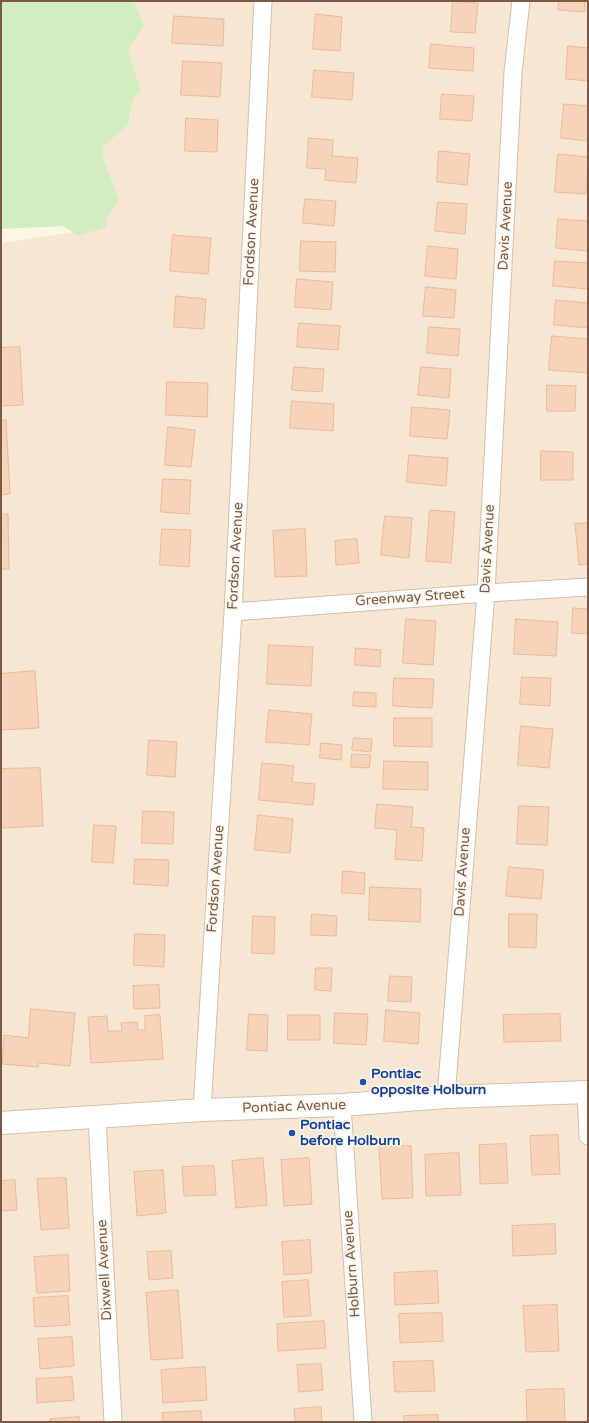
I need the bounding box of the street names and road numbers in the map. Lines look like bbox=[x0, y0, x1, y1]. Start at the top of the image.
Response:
street label: Fordson Avenue bbox=[241, 178, 263, 286]
street label: Davis Avenue bbox=[495, 181, 517, 271]
street label: Fordson Avenue bbox=[225, 502, 247, 610]
street label: Davis Avenue bbox=[477, 504, 499, 594]
street label: Greenway Street bbox=[355, 586, 465, 610]
street label: Fordson Avenue bbox=[204, 825, 228, 933]
street label: Davis Avenue bbox=[451, 827, 475, 917]
street label: Pontiac Avenue bbox=[242, 1097, 346, 1117]
street label: Holburn Avenue bbox=[340, 1210, 364, 1318]
street label: Dixwell Avenue bbox=[94, 1219, 116, 1321]

